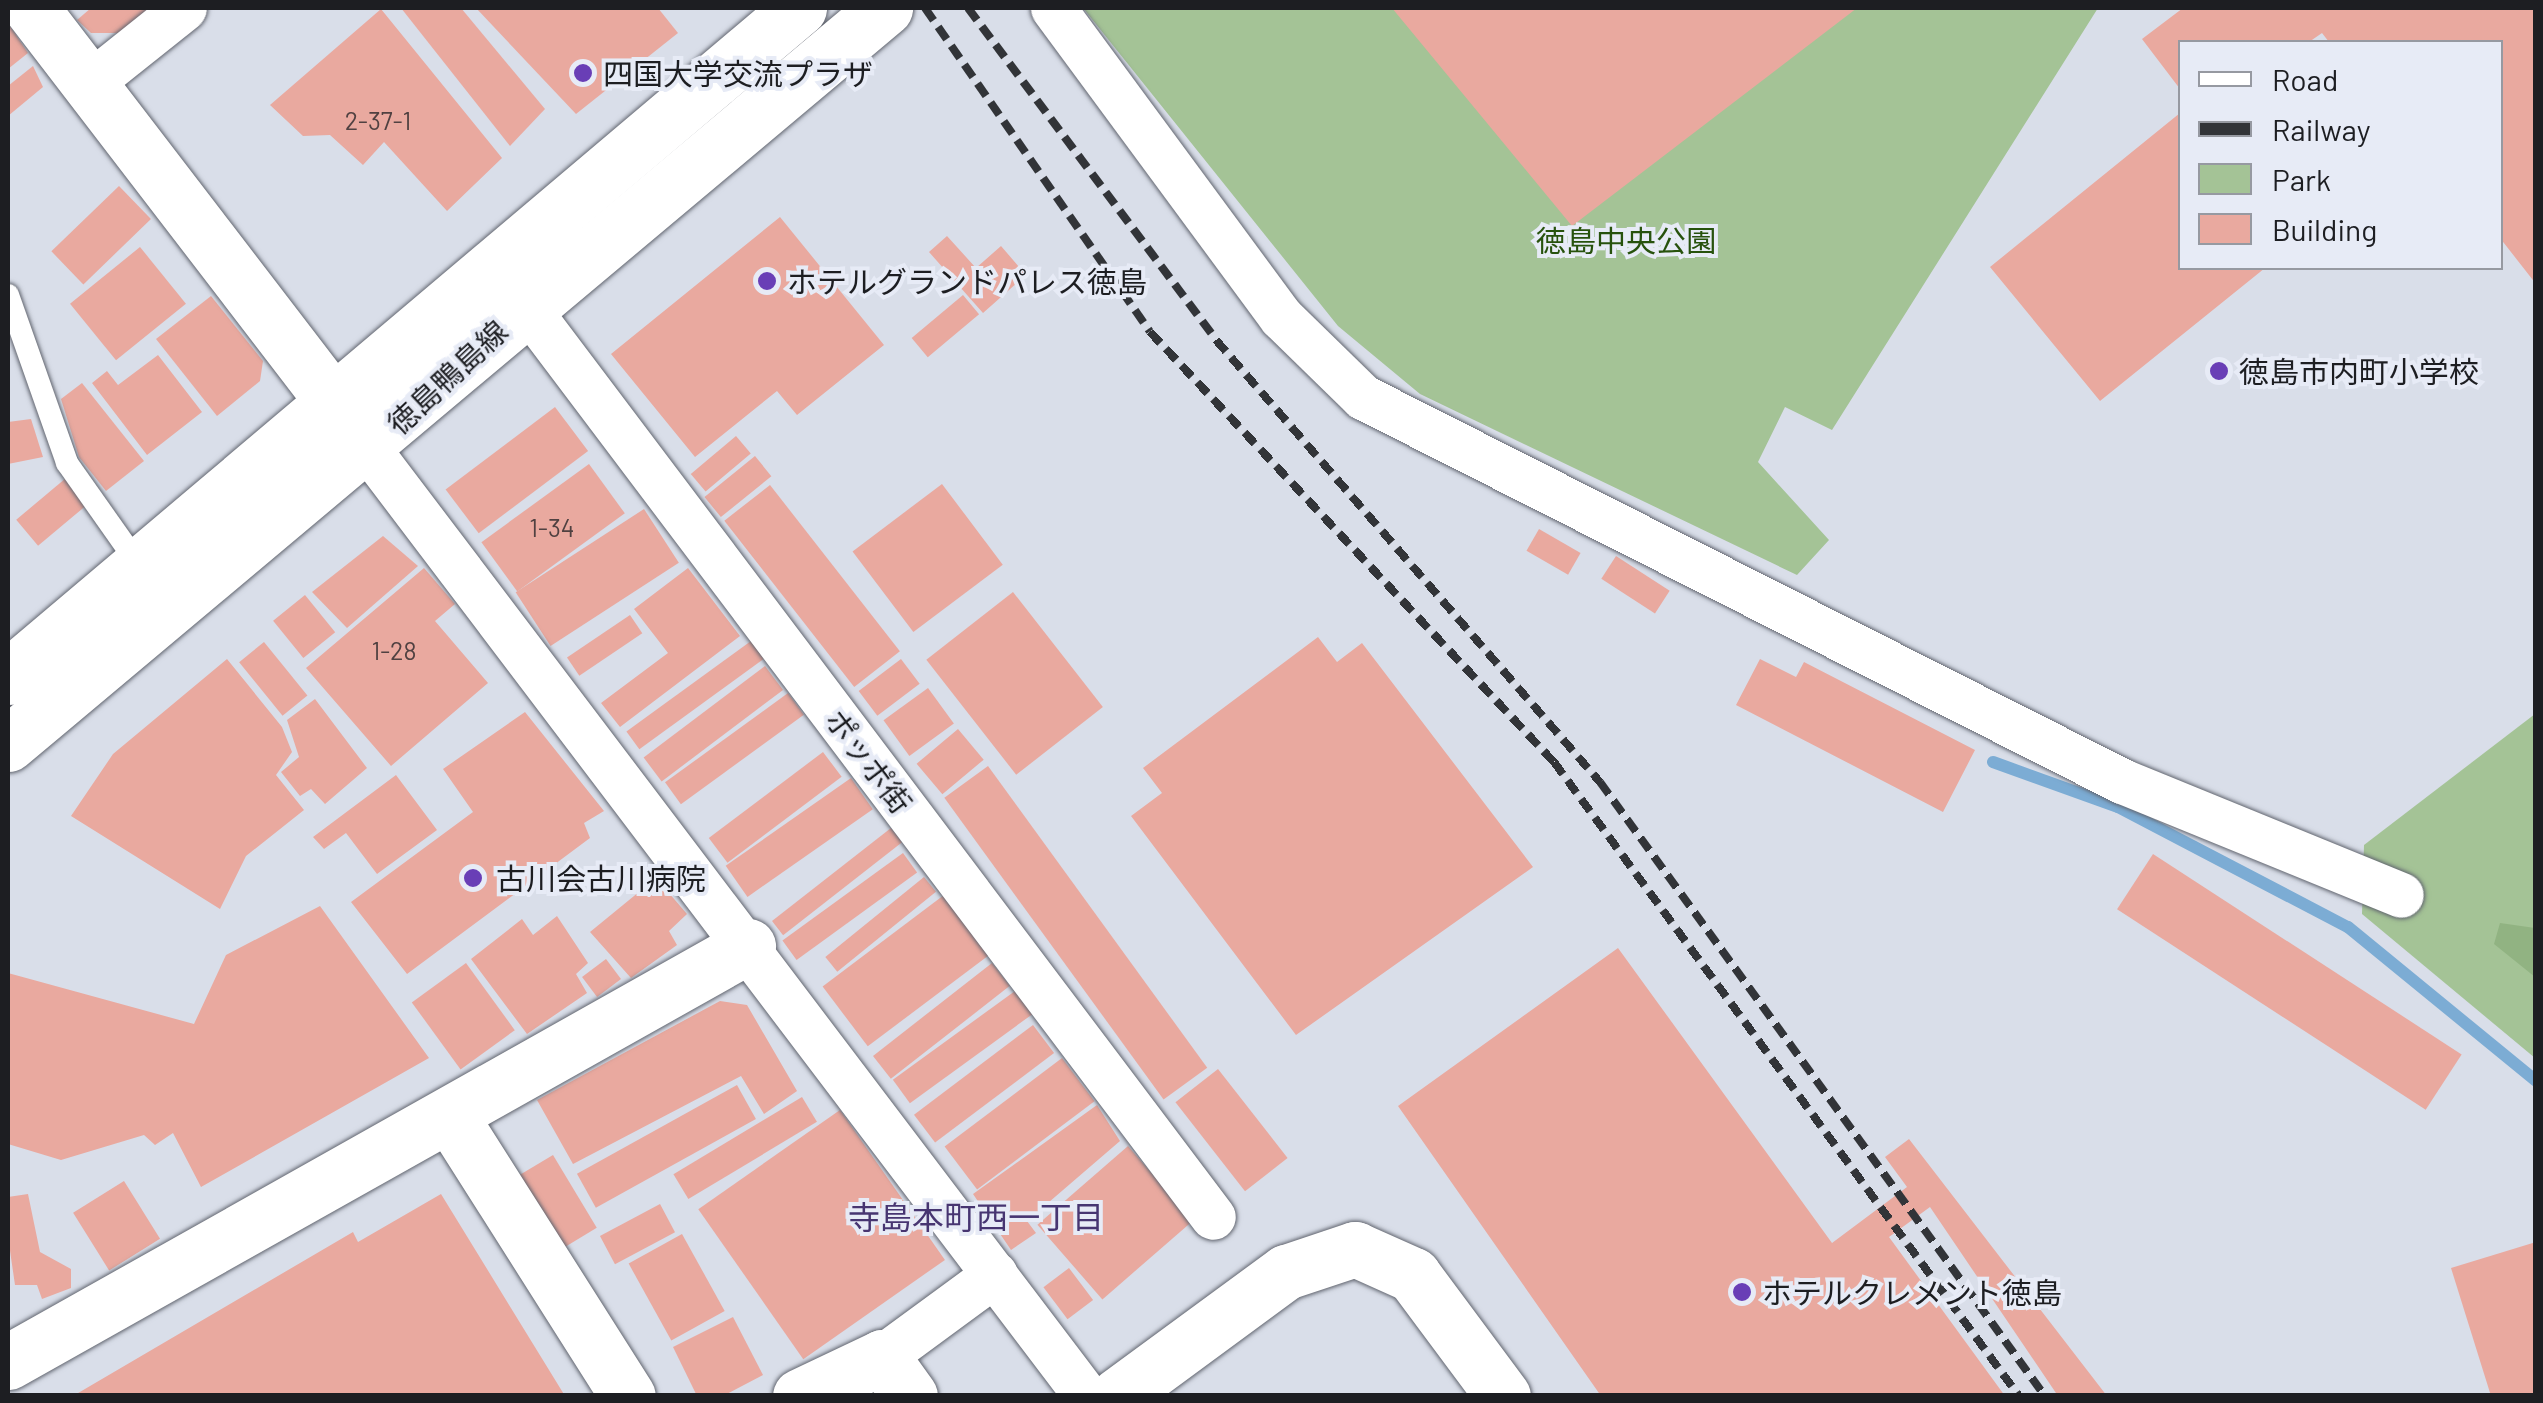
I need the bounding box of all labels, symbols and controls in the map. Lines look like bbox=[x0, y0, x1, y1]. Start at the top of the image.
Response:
legend bbox=[2178, 40, 2503, 270]
place label: 四国大学交流プラザ bbox=[603, 55, 873, 91]
text: Road bbox=[2272, 61, 2338, 97]
marker: 四国大学交流プラザ bbox=[572, 62, 594, 84]
house number: 2-37-1 bbox=[345, 105, 411, 135]
text: Railway bbox=[2272, 111, 2371, 147]
text: Park bbox=[2272, 161, 2331, 197]
text: Building bbox=[2272, 211, 2377, 247]
park label: 徳島中央公園 bbox=[1536, 222, 1716, 258]
place label: ホテルグランドパレス徳島 bbox=[787, 263, 1147, 299]
marker: ホテルグランドパレス徳島 bbox=[756, 270, 778, 292]
street label: 徳島鴨島線 bbox=[380, 313, 514, 441]
place label: 徳島市内町小学校 bbox=[2239, 353, 2479, 389]
marker: 徳島市内町小学校 bbox=[2208, 360, 2230, 382]
house number: 1-34 bbox=[529, 512, 575, 542]
house number: 1-28 bbox=[371, 635, 417, 665]
street label: ポッポ街 bbox=[819, 702, 919, 820]
place label: 古川会古川病院 bbox=[496, 860, 706, 896]
marker: 古川会古川病院 bbox=[460, 865, 486, 891]
district label: 寺島本町西一丁目 bbox=[848, 1197, 1104, 1235]
place label: ホテルクレメント徳島 bbox=[1762, 1274, 2062, 1310]
marker: ホテルクレメント徳島 bbox=[1731, 1281, 1753, 1303]

